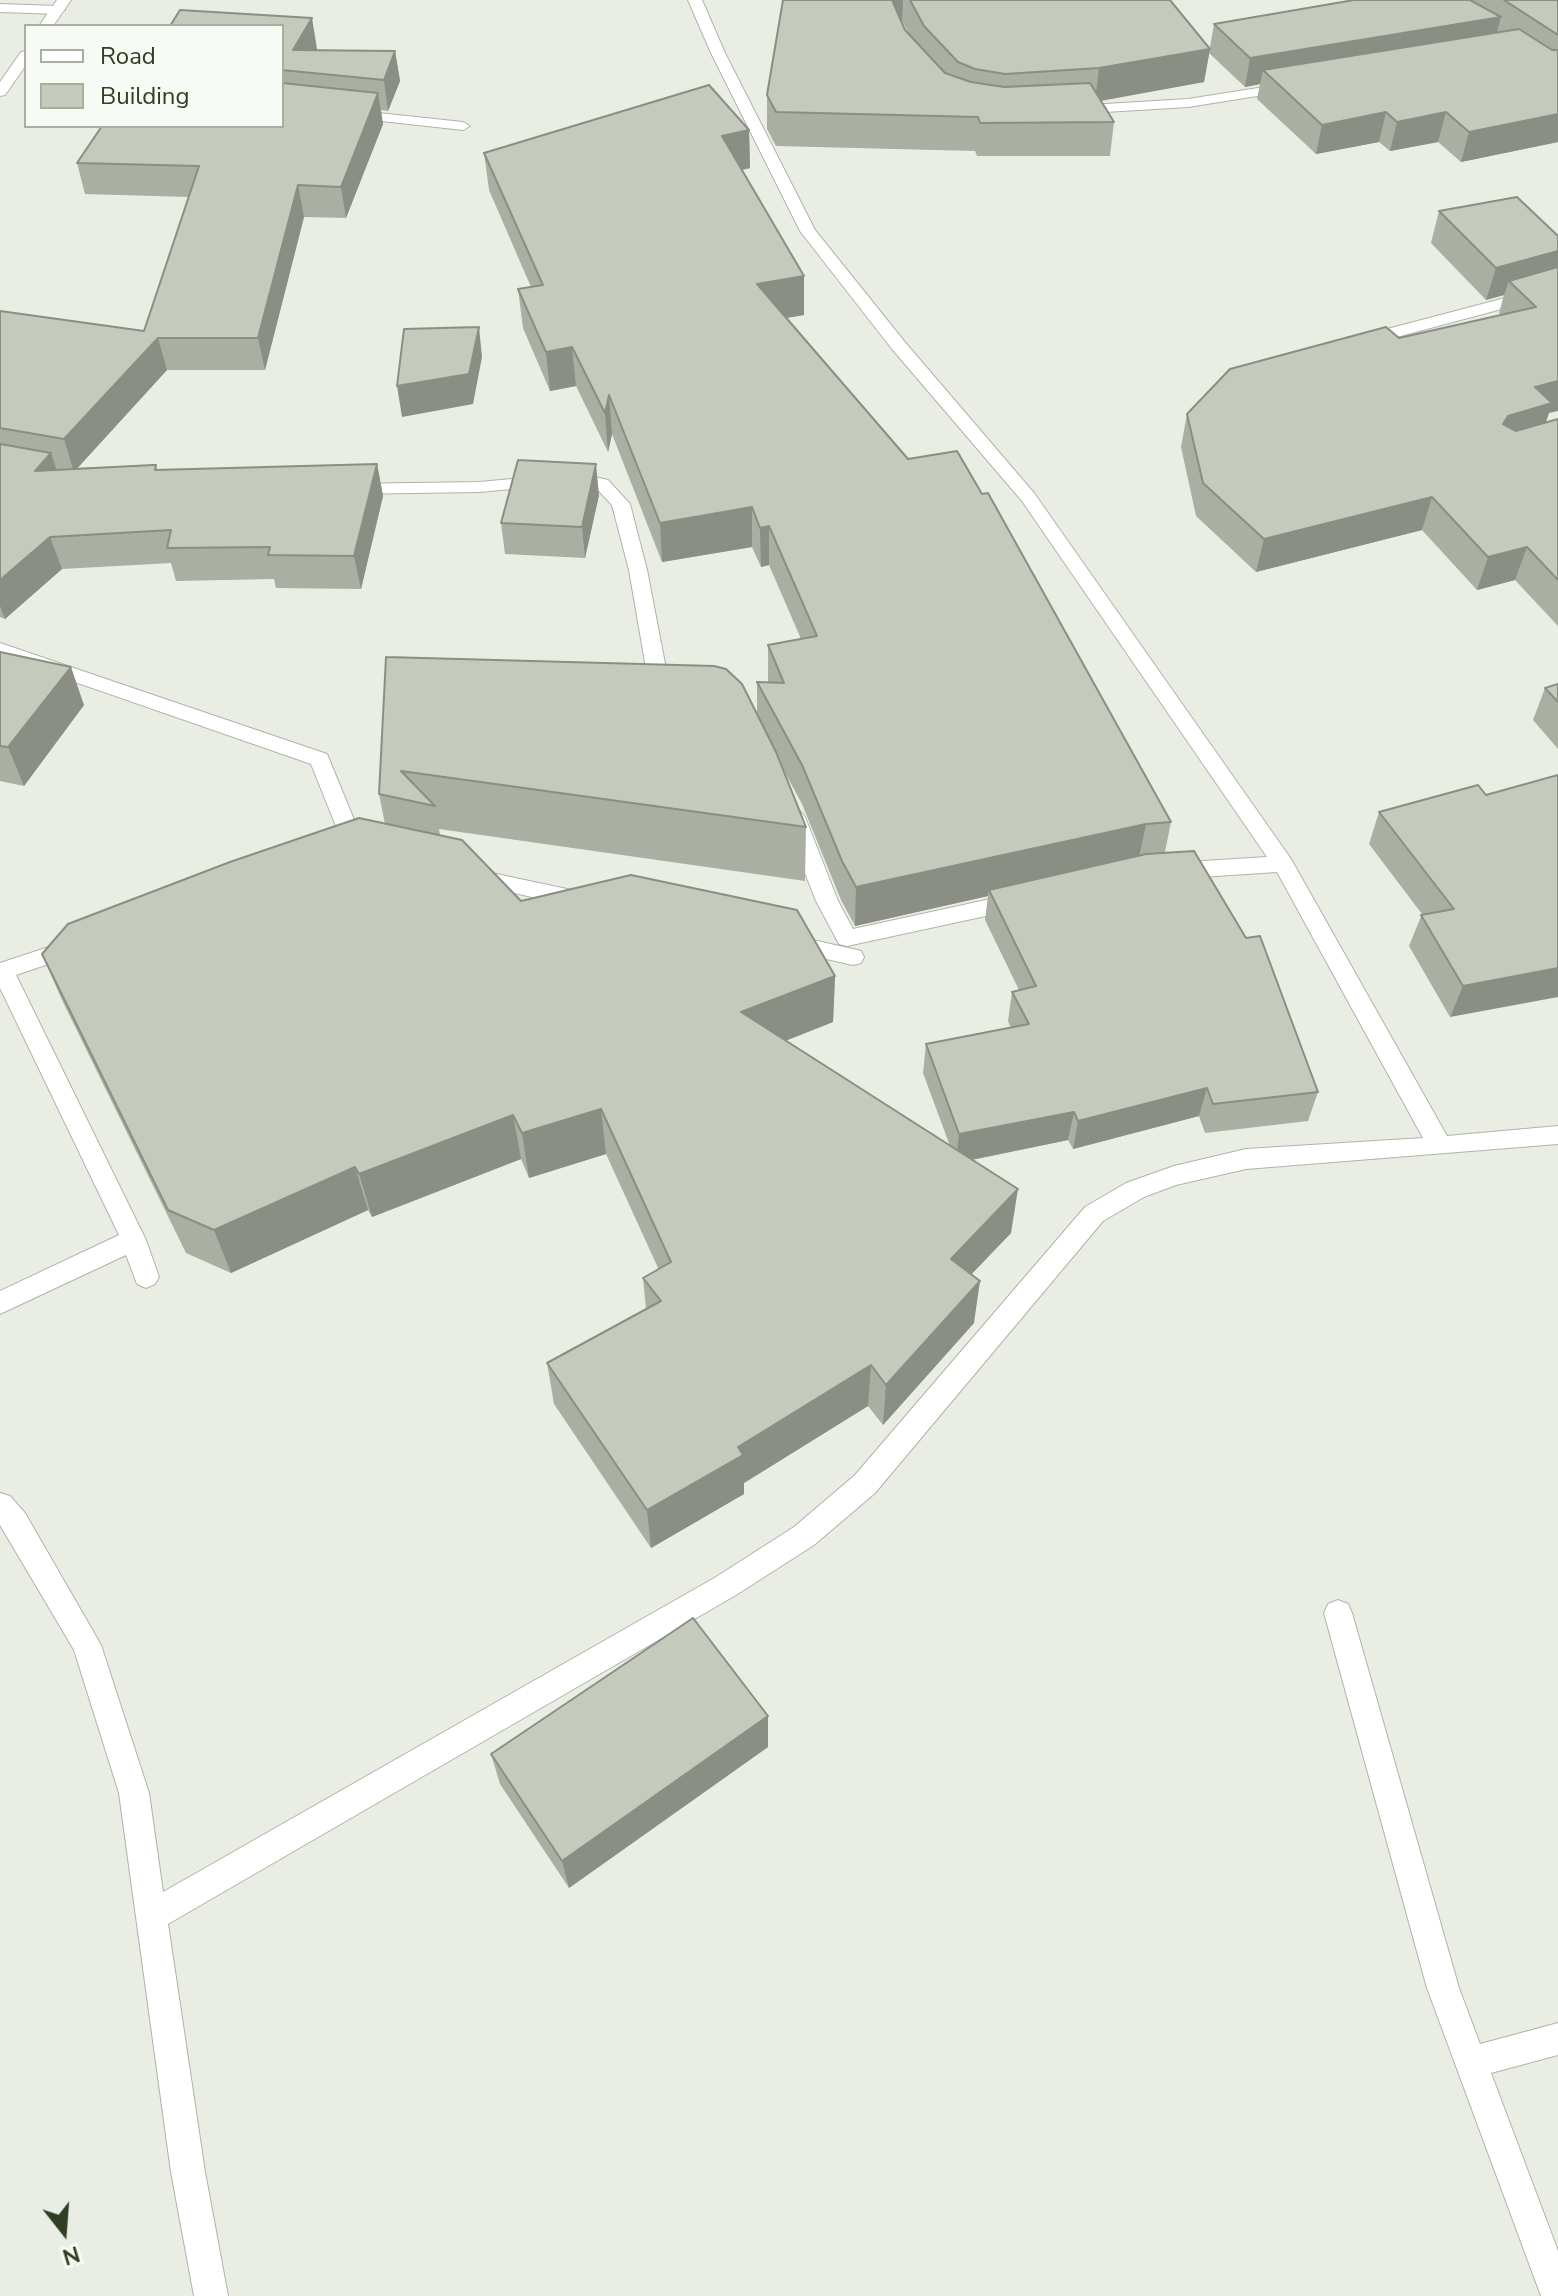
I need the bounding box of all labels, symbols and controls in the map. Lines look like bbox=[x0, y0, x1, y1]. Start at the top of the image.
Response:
legend bbox=[24, 24, 284, 128]
text: Road bbox=[100, 40, 156, 72]
text: Building bbox=[100, 80, 190, 112]
north arrow bbox=[24, 2192, 104, 2272]
text: N bbox=[59, 2238, 83, 2272]

